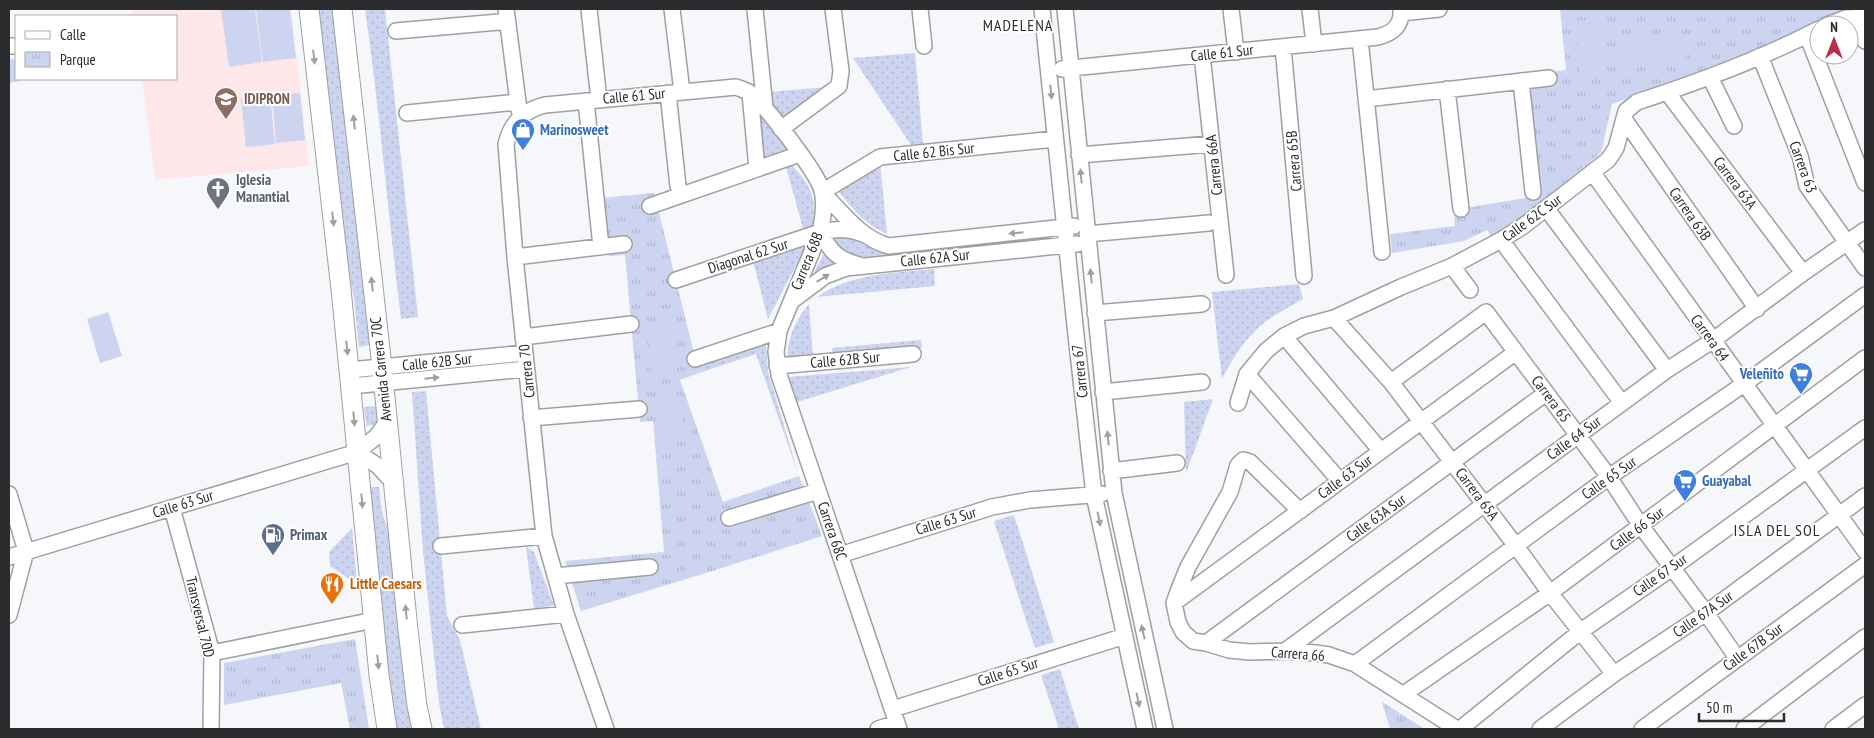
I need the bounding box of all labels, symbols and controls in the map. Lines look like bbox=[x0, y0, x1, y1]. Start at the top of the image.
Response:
legend bbox=[15, 15, 178, 80]
district label: MADELENA bbox=[983, 15, 1053, 35]
north arrow bbox=[1809, 15, 1859, 65]
text: N bbox=[1830, 18, 1838, 36]
text: Calle bbox=[60, 25, 86, 44]
street label: Calle 61 Sur bbox=[1190, 40, 1255, 65]
one-way arrow bbox=[310, 49, 318, 65]
text: Parque bbox=[60, 50, 96, 69]
street label: Calle 61 Sur bbox=[602, 83, 667, 108]
one-way arrow bbox=[1047, 84, 1055, 100]
school or university icon: IDIPRON bbox=[213, 86, 239, 120]
place label: IDIPRON bbox=[244, 89, 290, 108]
one-way arrow bbox=[350, 114, 358, 130]
shop icon: Marinosweet bbox=[510, 117, 536, 151]
place label: Marinosweet bbox=[540, 120, 609, 139]
street label: Carrera 65B bbox=[1281, 130, 1306, 192]
street label: Carrera 66A bbox=[1201, 133, 1226, 196]
street label: Calle 62 Bis Sur bbox=[893, 138, 976, 165]
street label: Carrera 63 bbox=[1785, 138, 1822, 195]
street label: Carrera 63A bbox=[1709, 153, 1762, 213]
one-way arrow bbox=[1077, 168, 1085, 184]
place label: Iglesia Manantial bbox=[236, 170, 290, 206]
church icon: Iglesia Manantial bbox=[205, 176, 231, 210]
street label: Carrera 63B bbox=[1665, 183, 1716, 244]
street label: Calle 62C Sur bbox=[1498, 189, 1566, 246]
one-way arrow bbox=[329, 211, 337, 227]
street label: Carrera 68B bbox=[786, 229, 827, 293]
one-way arrow bbox=[1008, 229, 1024, 237]
street label: Diagonal 62 Sur bbox=[705, 233, 791, 277]
street label: Calle 62A Sur bbox=[899, 244, 971, 271]
one-way arrow bbox=[1087, 268, 1095, 284]
one-way arrow bbox=[817, 273, 830, 282]
one-way arrow bbox=[368, 276, 376, 292]
street label: Carrera 64 bbox=[1687, 310, 1734, 365]
street label: Avenida Carrera 70C bbox=[366, 316, 395, 422]
one-way arrow bbox=[343, 341, 351, 357]
street label: Carrera 70 bbox=[514, 343, 539, 399]
street label: Carrera 67 bbox=[1067, 343, 1092, 399]
street label: Calle 62B Sur bbox=[809, 347, 881, 372]
street label: Calle 62B Sur bbox=[401, 348, 474, 375]
supermarket icon: Veleñito bbox=[1788, 361, 1814, 395]
place label: Veleñito bbox=[1739, 364, 1784, 383]
street label: Carrera 65 bbox=[1528, 371, 1575, 426]
one-way arrow bbox=[424, 374, 440, 382]
one-way arrow bbox=[350, 411, 358, 427]
street label: Calle 64 Sur bbox=[1543, 411, 1605, 464]
one-way arrow bbox=[1104, 430, 1112, 446]
street label: Calle 63 Sur bbox=[1314, 450, 1376, 503]
street label: Calle 65 Sur bbox=[1578, 451, 1641, 503]
street label: Carrera 65A bbox=[1451, 464, 1504, 524]
supermarket icon: Guayabal bbox=[1672, 468, 1698, 502]
place label: Guayabal bbox=[1702, 471, 1751, 490]
street label: Calle 63 Sur bbox=[150, 485, 216, 522]
street label: Calle 63A Sur bbox=[1342, 489, 1410, 546]
one-way arrow bbox=[358, 493, 366, 509]
street label: Carrera 68C bbox=[814, 499, 851, 563]
street label: Calle 63 Sur bbox=[913, 502, 979, 539]
street label: Calle 66 Sur bbox=[1606, 502, 1668, 555]
one-way arrow bbox=[1095, 511, 1103, 526]
district label: ISLA DEL SOL bbox=[1734, 520, 1820, 540]
fuel station icon: Primax bbox=[260, 522, 286, 556]
place label: Primax bbox=[290, 525, 328, 544]
street label: Calle 67 Sur bbox=[1629, 548, 1691, 600]
restaurant icon: Little Caesars bbox=[319, 571, 345, 605]
place label: Little Caesars bbox=[350, 574, 422, 593]
street label: Transversal 70D bbox=[182, 575, 219, 659]
street label: Calle 67A Sur bbox=[1669, 585, 1737, 641]
one-way arrow bbox=[402, 603, 410, 619]
street label: Calle 67B Sur bbox=[1719, 618, 1787, 675]
one-way arrow bbox=[1139, 625, 1147, 640]
street label: Carrera 66 bbox=[1270, 642, 1326, 665]
street label: Calle 65 Sur bbox=[975, 653, 1041, 690]
one-way arrow bbox=[374, 655, 382, 671]
scale bar bbox=[1699, 690, 1784, 722]
one-way arrow bbox=[1135, 692, 1143, 708]
text: 50 m bbox=[1706, 698, 1732, 717]

